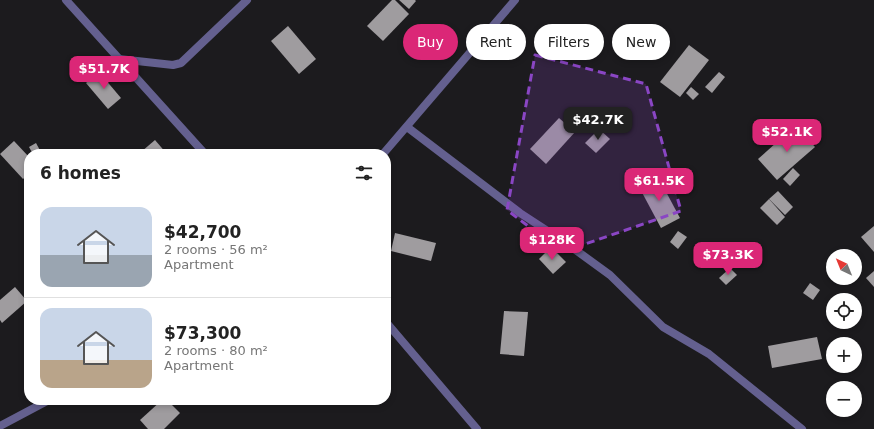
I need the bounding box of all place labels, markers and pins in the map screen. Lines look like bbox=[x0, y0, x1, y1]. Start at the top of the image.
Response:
pin: $51.7K bbox=[71, 56, 137, 90]
pin: $42.7K bbox=[565, 107, 631, 141]
pin: $52.1K bbox=[754, 119, 820, 153]
pin: $61.5K bbox=[626, 168, 692, 202]
pin: $128K bbox=[524, 227, 580, 261]
pin: $73.3K bbox=[695, 242, 761, 276]

